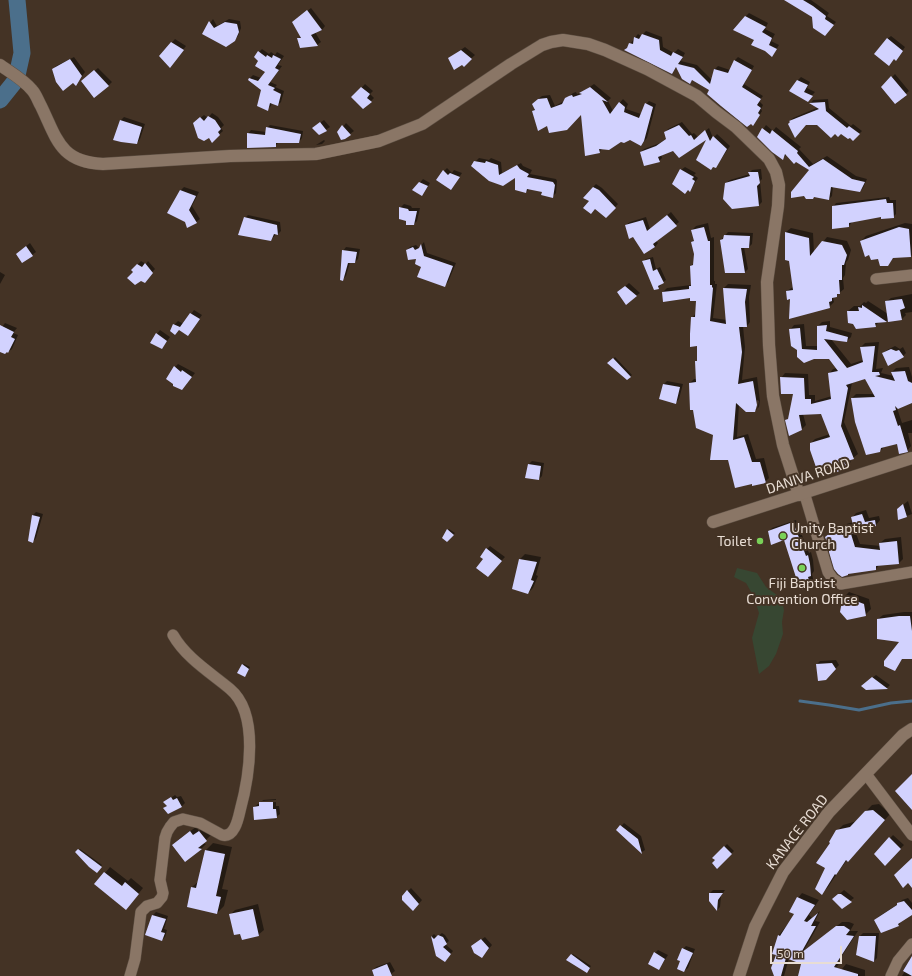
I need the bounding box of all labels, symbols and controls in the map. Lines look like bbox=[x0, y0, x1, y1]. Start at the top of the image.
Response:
street label: DANIVA ROAD bbox=[764, 455, 852, 497]
place label: Unity Baptist Church bbox=[791, 520, 874, 552]
marker: Unity Baptist Church bbox=[778, 531, 788, 541]
place label: Toilet bbox=[717, 533, 752, 549]
marker: Toilet bbox=[755, 536, 765, 546]
marker: Fiji Baptist Convention Office bbox=[797, 563, 807, 573]
place label: Fiji Baptist Convention Office bbox=[746, 575, 858, 608]
street label: KANACE ROAD bbox=[763, 791, 831, 873]
scale bar bbox=[772, 938, 844, 964]
text: 50 m bbox=[777, 946, 804, 960]

